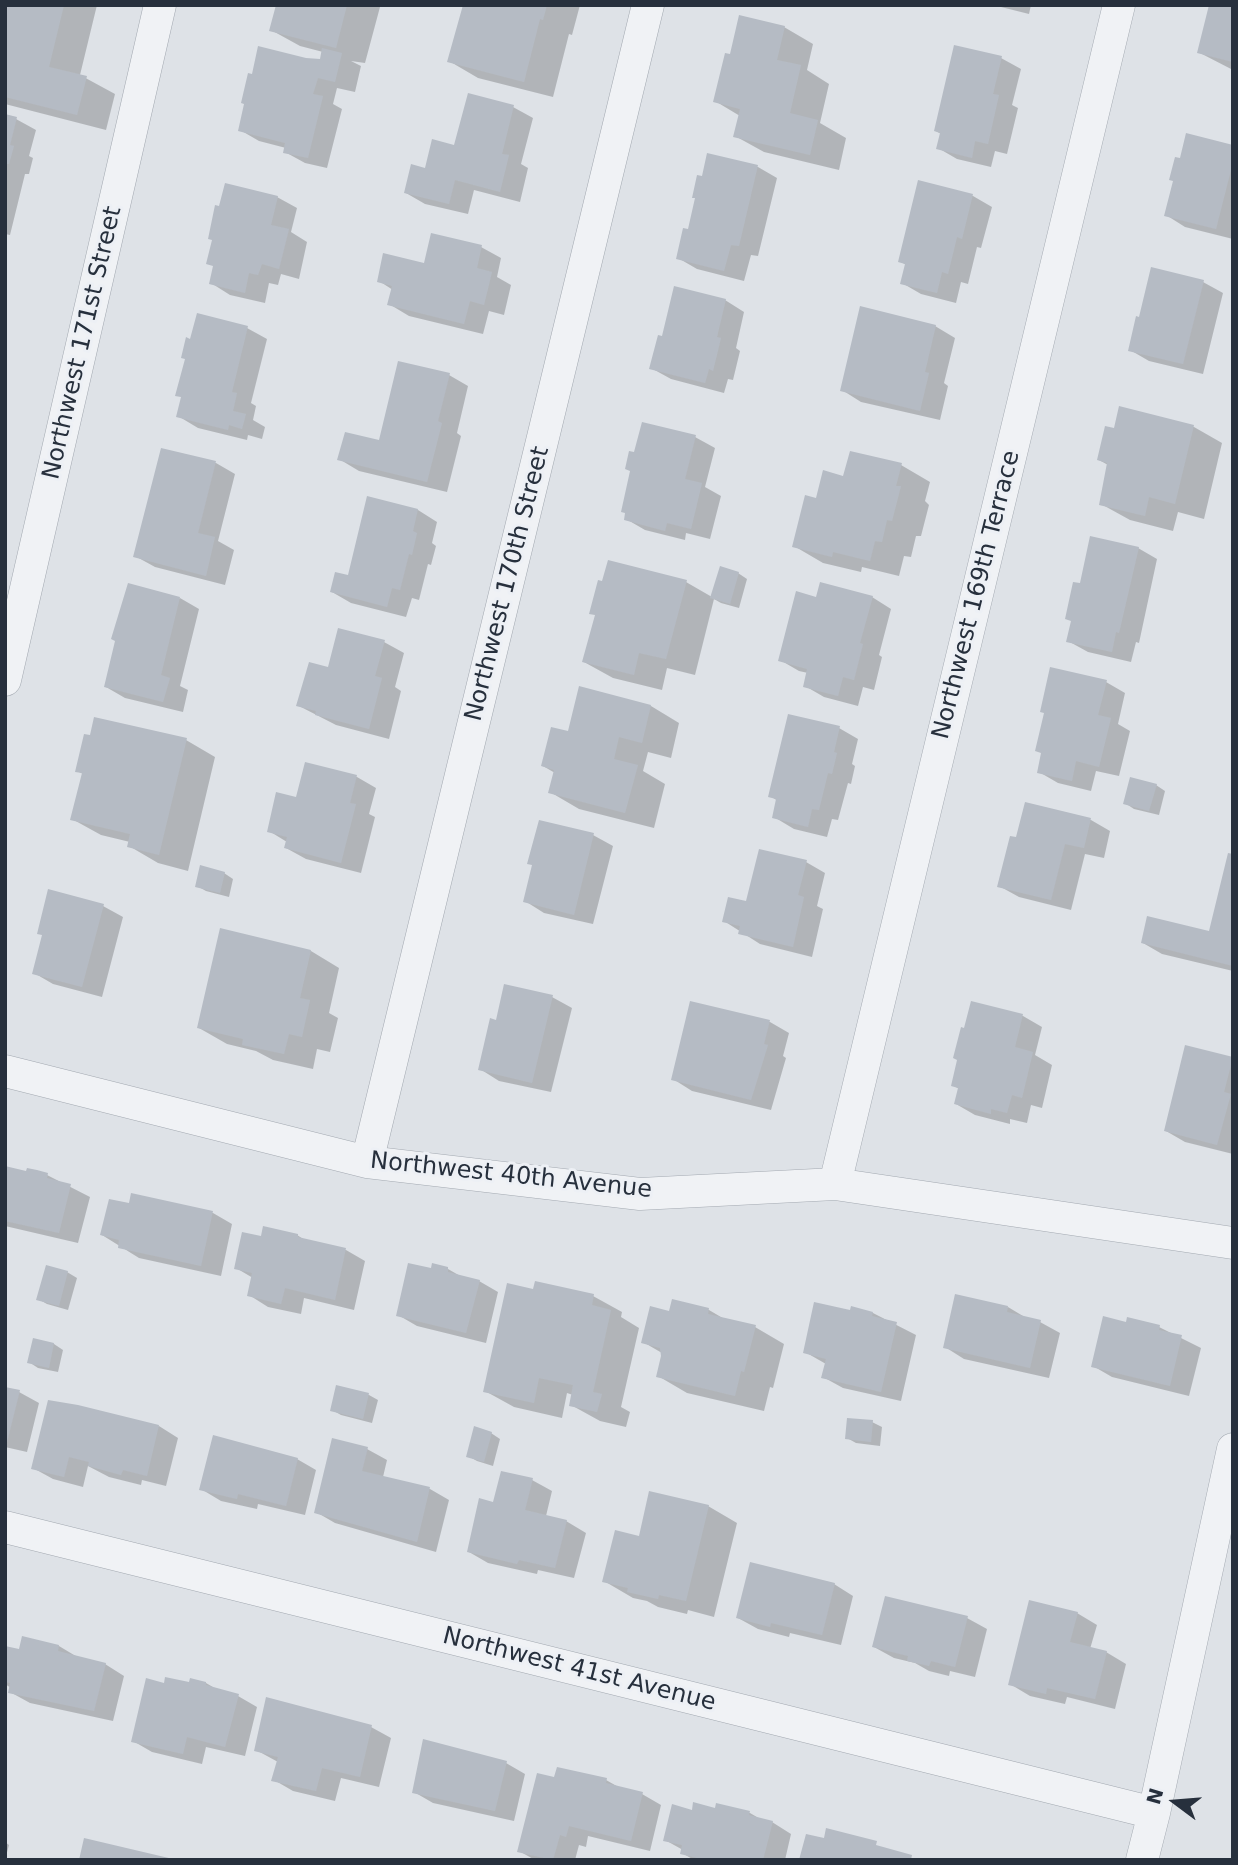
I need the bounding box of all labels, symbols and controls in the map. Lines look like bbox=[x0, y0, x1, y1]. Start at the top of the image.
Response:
street label: Northwest 171st Street bbox=[38, 204, 128, 482]
street label: Northwest 170th Street bbox=[460, 444, 556, 724]
street label: Northwest 169th Terrace bbox=[927, 448, 1027, 742]
street label: Northwest 40th Avenue bbox=[369, 1147, 653, 1205]
street label: Northwest 41st Avenue bbox=[440, 1622, 718, 1718]
north arrow bbox=[1140, 1767, 1210, 1837]
text: N bbox=[1142, 1786, 1168, 1807]

